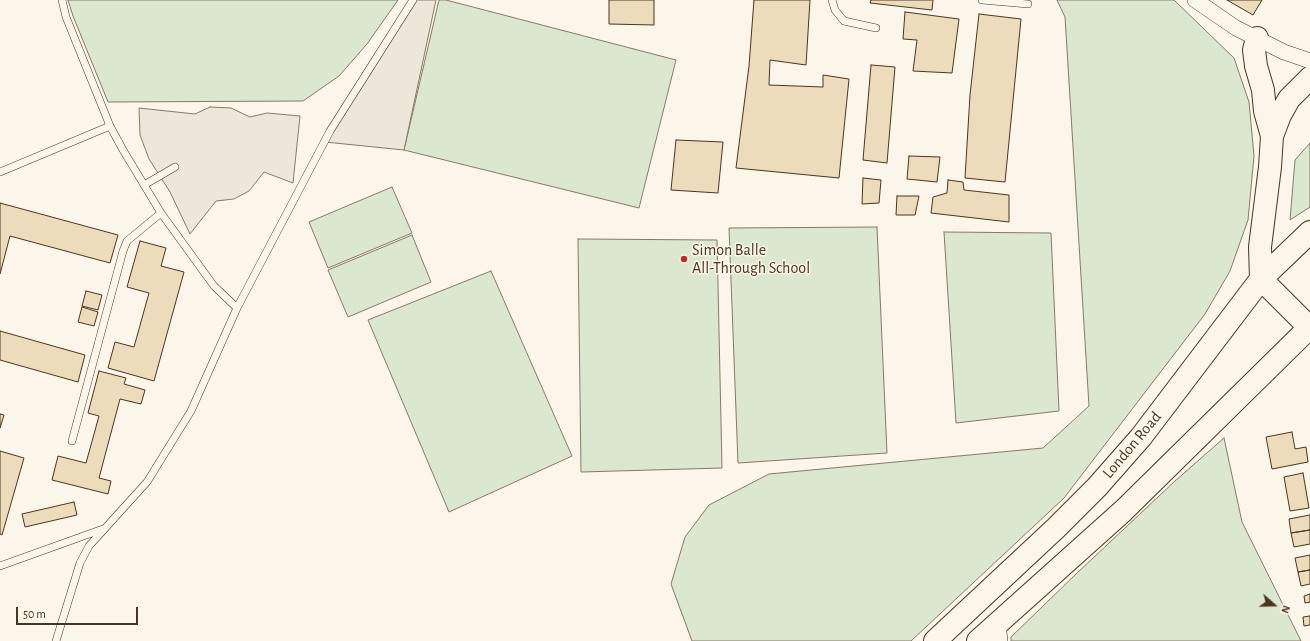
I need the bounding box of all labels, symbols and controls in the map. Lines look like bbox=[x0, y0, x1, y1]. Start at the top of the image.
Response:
place label: Simon Balle All-Through School bbox=[692, 240, 810, 278]
marker: Simon Balle All-Through School bbox=[679, 254, 689, 264]
street label: London Road bbox=[1099, 408, 1165, 482]
north arrow bbox=[1254, 585, 1294, 625]
scale bar bbox=[18, 599, 140, 625]
text: N bbox=[1279, 604, 1292, 615]
text: 50 m bbox=[23, 608, 46, 620]

